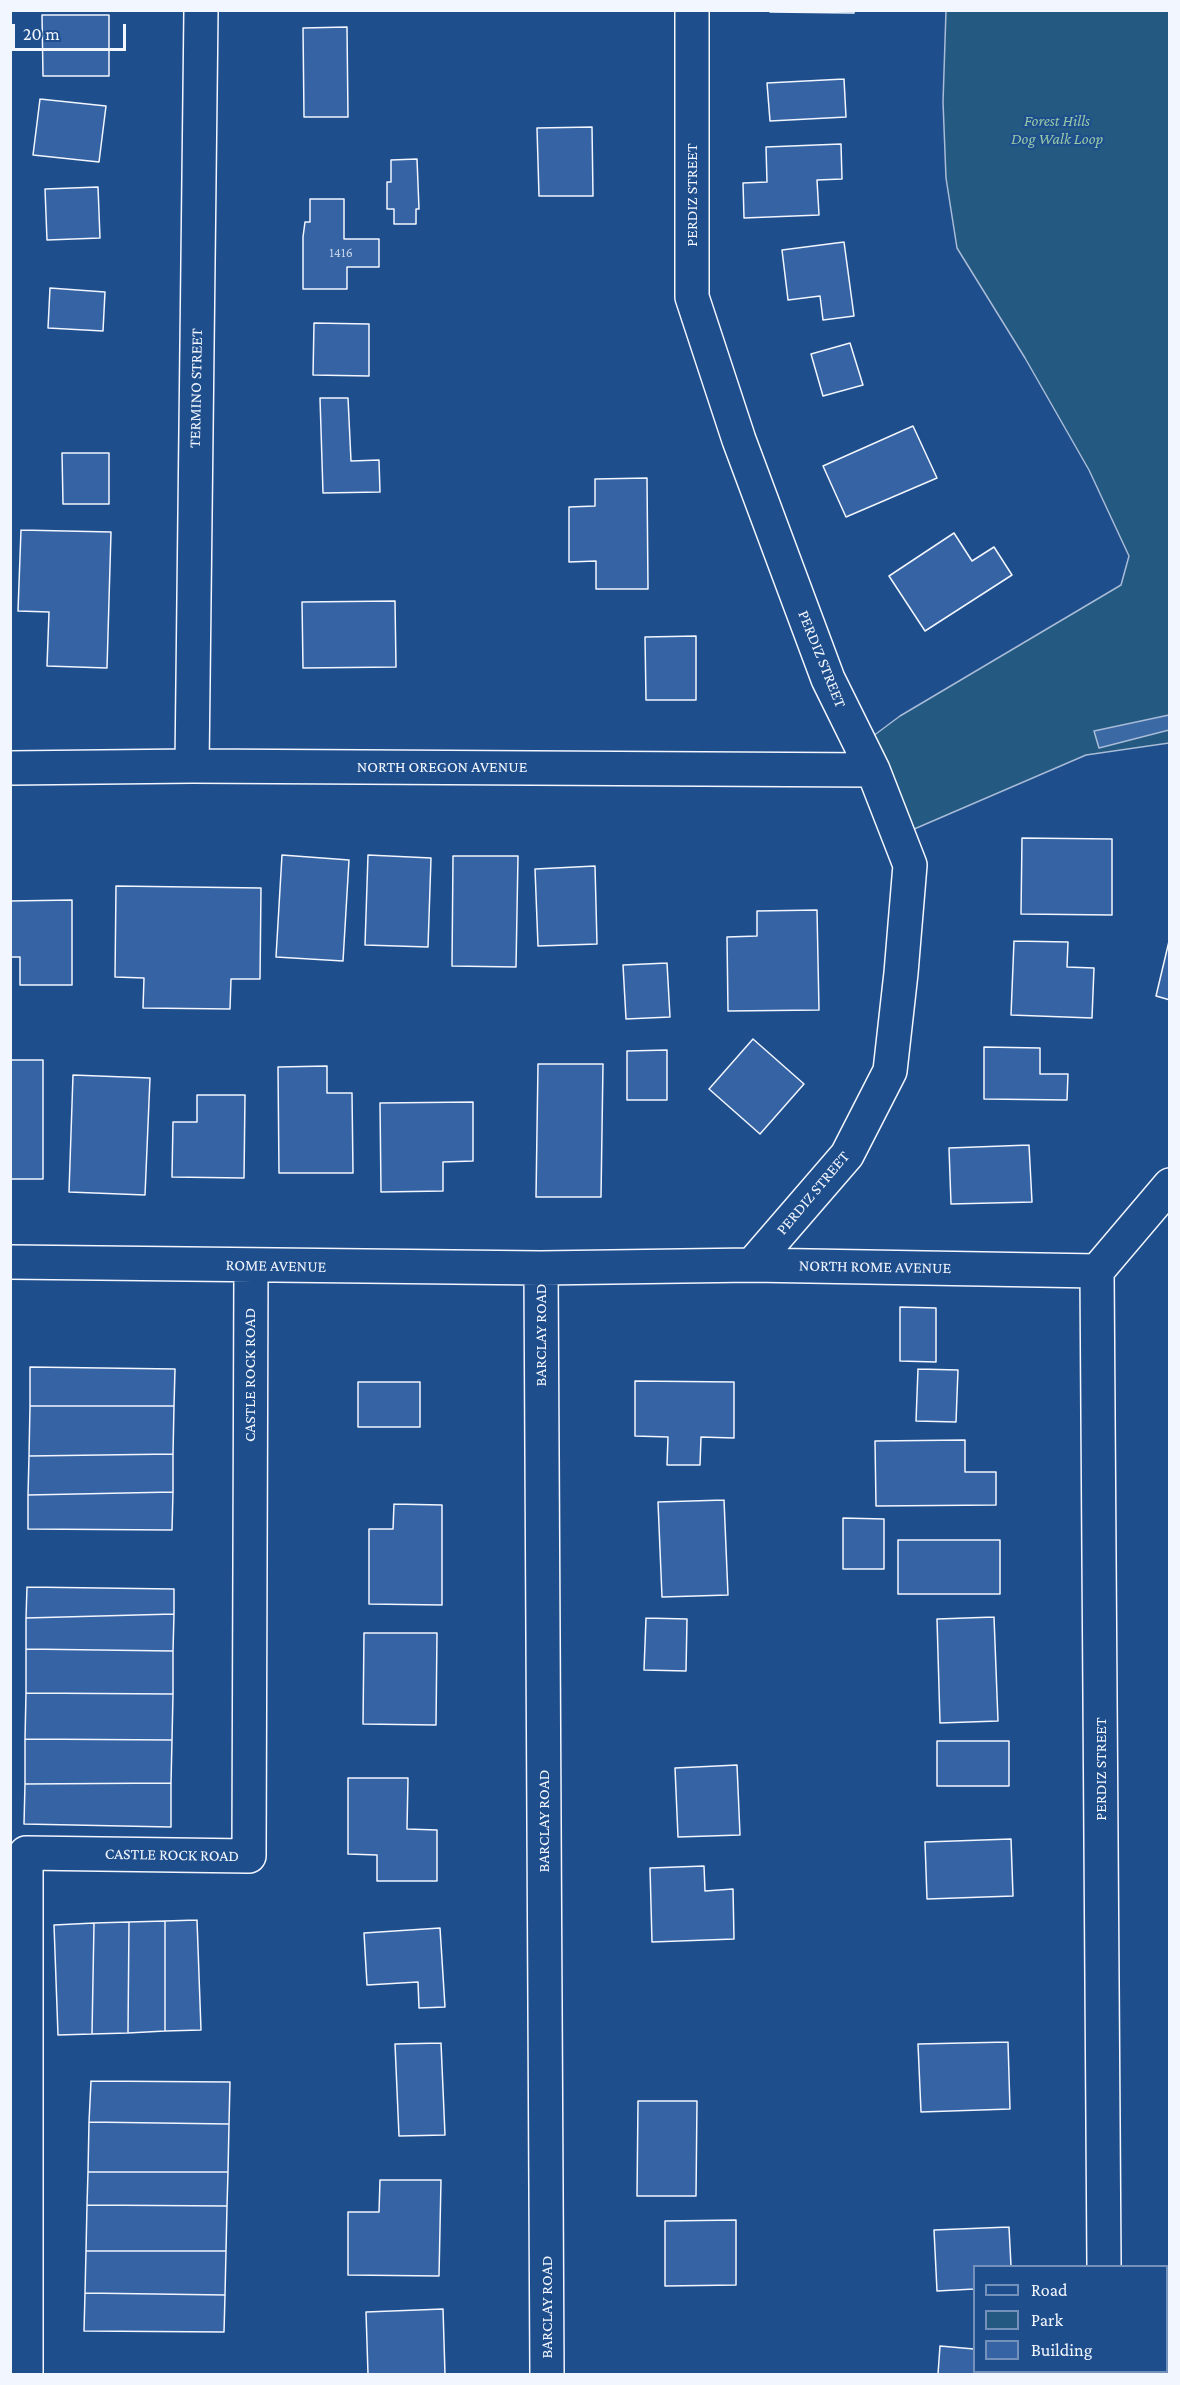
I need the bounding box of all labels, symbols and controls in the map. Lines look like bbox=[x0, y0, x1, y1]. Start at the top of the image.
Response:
scale bar bbox=[15, 12, 129, 50]
text: 20 m bbox=[23, 24, 60, 44]
park label: Forest Hills Dog Walk Loop bbox=[1011, 111, 1103, 149]
street label: PERDIZ STREET bbox=[682, 143, 702, 247]
house number: 1416 bbox=[329, 245, 353, 261]
street label: TERMINO STREET bbox=[185, 328, 207, 448]
street label: PERDIZ STREET bbox=[794, 607, 850, 711]
street label: NORTH OREGON AVENUE bbox=[357, 757, 527, 777]
street label: PERDIZ STREET bbox=[772, 1147, 854, 1239]
street label: ROME AVENUE bbox=[226, 1256, 326, 1276]
street label: NORTH ROME AVENUE bbox=[799, 1256, 951, 1278]
street label: BARCLAY ROAD bbox=[531, 1284, 551, 1386]
street label: CASTLE ROCK ROAD bbox=[240, 1308, 260, 1442]
street label: PERDIZ STREET bbox=[1091, 1717, 1111, 1821]
street label: BARCLAY ROAD bbox=[534, 1770, 554, 1872]
street label: CASTLE ROCK ROAD bbox=[105, 1844, 239, 1866]
street label: BARCLAY ROAD bbox=[537, 2256, 557, 2358]
legend bbox=[973, 2265, 1168, 2373]
text: Road bbox=[1031, 2280, 1068, 2300]
text: Park bbox=[1031, 2310, 1063, 2330]
text: Building bbox=[1031, 2340, 1092, 2360]

